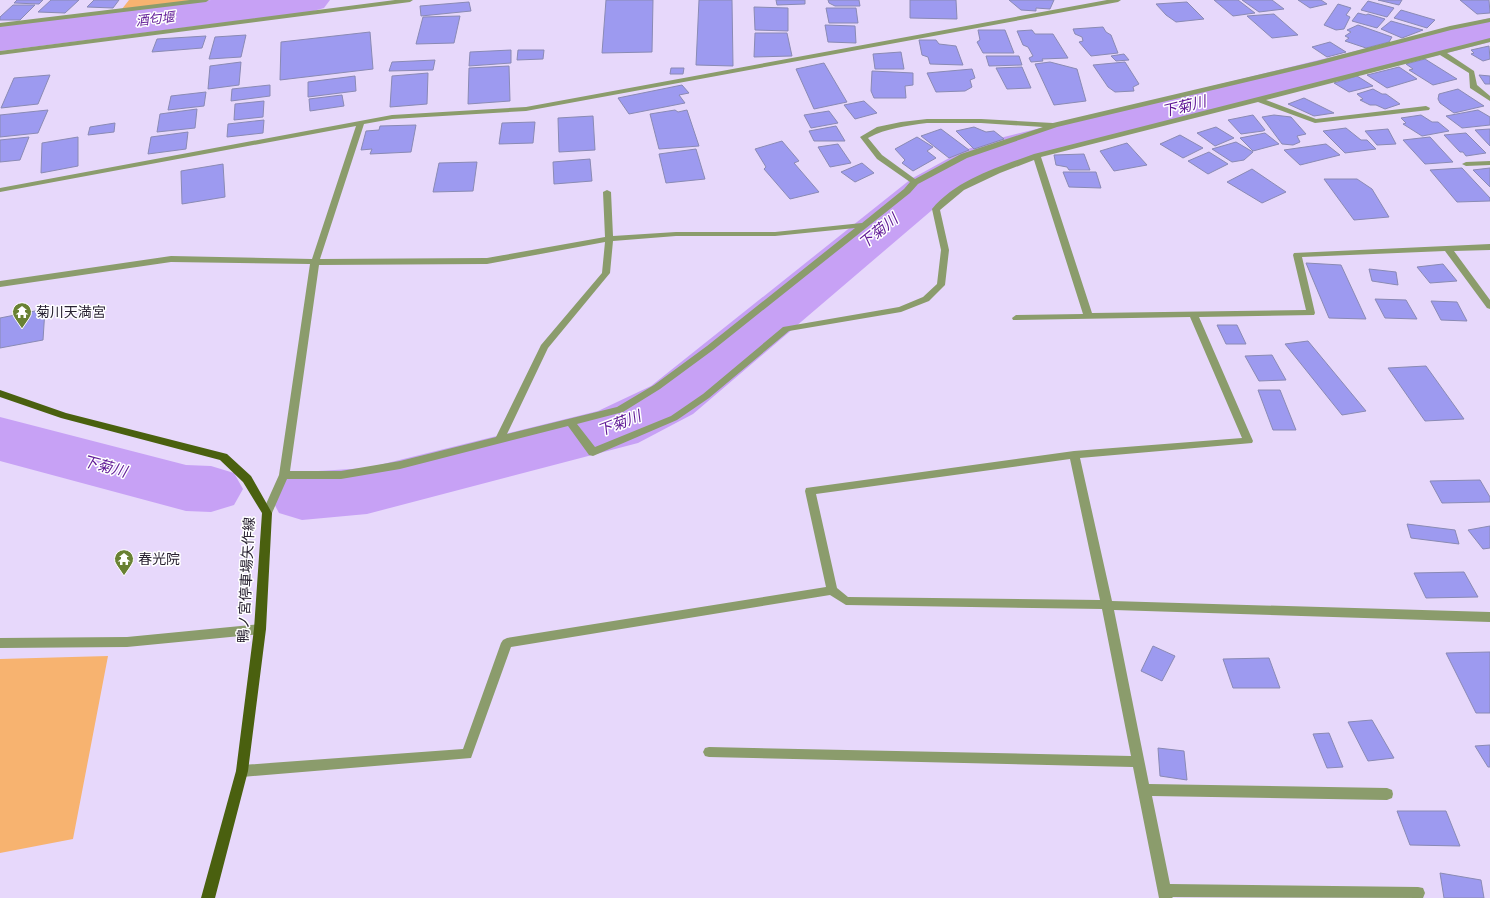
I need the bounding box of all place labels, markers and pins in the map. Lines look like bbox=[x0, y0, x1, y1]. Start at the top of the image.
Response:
temple icon: 菊川天満宮 bbox=[11, 301, 33, 329]
place label: 菊川天満宮 bbox=[36, 303, 106, 321]
temple icon: 春光院 bbox=[113, 548, 135, 576]
place label: 春光院 bbox=[138, 550, 180, 568]

